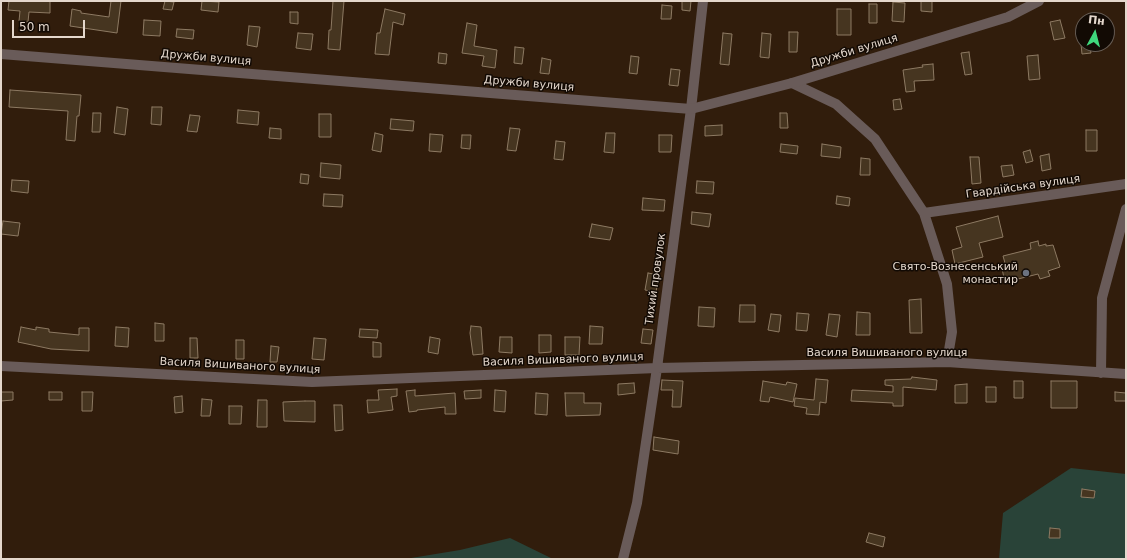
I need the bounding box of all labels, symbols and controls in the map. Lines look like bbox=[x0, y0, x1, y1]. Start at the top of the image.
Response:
scale bar bbox=[14, 12, 87, 38]
north arrow bbox=[1075, 12, 1115, 52]
text: Пн bbox=[1087, 13, 1106, 28]
text: 50 m bbox=[19, 20, 50, 34]
street label: Дружби вулиця bbox=[809, 31, 899, 71]
street label: Дружби вулиця bbox=[160, 47, 252, 69]
street label: Дружби вулиця bbox=[483, 73, 575, 95]
street label: Гвардійська вулиця bbox=[965, 172, 1081, 202]
street label: Тихий провулок bbox=[643, 232, 669, 326]
place label: Cвято-Вознесенський монастир bbox=[893, 260, 1018, 286]
marker: Cвято-Вознесенський монастир bbox=[1021, 268, 1031, 278]
street label: Василя Вишиваного вулиця bbox=[807, 346, 967, 360]
street label: Василя Вишиваного вулиця bbox=[482, 351, 644, 369]
street label: Василя Вишиваного вулиця bbox=[159, 355, 321, 377]

